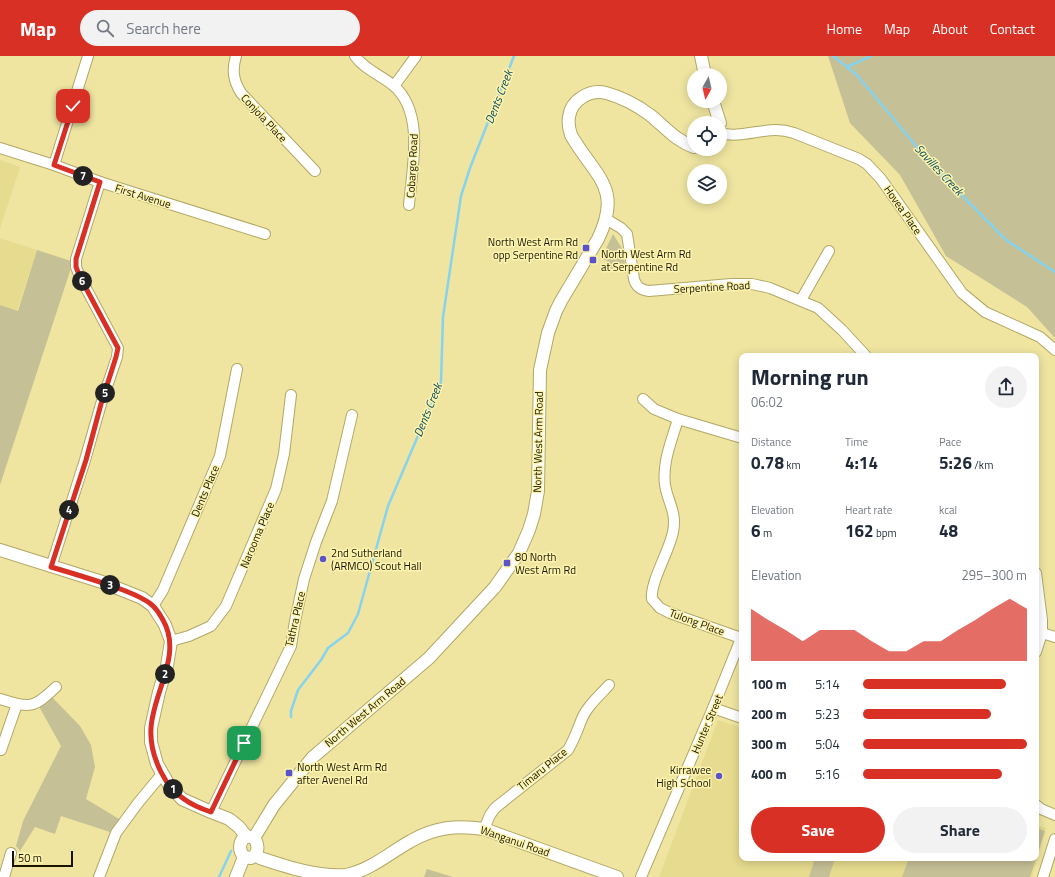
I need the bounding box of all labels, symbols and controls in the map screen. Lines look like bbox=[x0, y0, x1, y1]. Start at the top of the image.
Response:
search box bbox=[80, 10, 360, 46]
text: Map bbox=[20, 14, 56, 43]
icon: search bbox=[94, 17, 116, 39]
text: Search here bbox=[126, 17, 201, 40]
text: Home bbox=[827, 18, 862, 39]
text: Map bbox=[884, 18, 910, 39]
text: About bbox=[932, 18, 968, 39]
text: Contact bbox=[990, 18, 1035, 39]
water label: Dents Creek bbox=[480, 66, 518, 127]
north arrow bbox=[687, 68, 727, 108]
map controls bbox=[687, 68, 727, 204]
pin bbox=[56, 89, 90, 123]
street label: Conjola Place bbox=[237, 90, 291, 146]
icon: check bbox=[62, 95, 84, 117]
button: locate bbox=[687, 116, 727, 156]
street label: Cobargo Road bbox=[402, 133, 422, 199]
water label: Savilles Creek bbox=[910, 140, 969, 201]
button: layers bbox=[687, 164, 727, 204]
pin: 7 bbox=[73, 166, 93, 186]
text: 7 bbox=[80, 168, 86, 184]
street label: First Avenue bbox=[113, 180, 173, 212]
street label: Hovea Place bbox=[880, 182, 926, 238]
place label: North West Arm Rd opp Serpentine Rd bbox=[488, 234, 578, 263]
marker: North West Arm Rd opp Serpentine Rd bbox=[581, 243, 591, 253]
place label: North West Arm Rd at Serpentine Rd bbox=[601, 246, 691, 275]
marker: North West Arm Rd at Serpentine Rd bbox=[588, 255, 598, 265]
pin: 6 bbox=[72, 271, 92, 291]
text: 6 bbox=[79, 273, 85, 289]
street label: Serpentine Road bbox=[673, 277, 751, 297]
text: Morning run bbox=[751, 360, 869, 394]
button: share bbox=[985, 366, 1027, 408]
water label: Dents Creek bbox=[408, 379, 448, 440]
pin: 5 bbox=[95, 383, 115, 403]
text: 5 bbox=[102, 385, 108, 401]
street label: North West Arm Road bbox=[529, 391, 547, 493]
text: 06:02 bbox=[751, 392, 783, 412]
text: Distance bbox=[751, 434, 791, 450]
text: Time bbox=[845, 434, 868, 450]
text: Pace bbox=[939, 434, 961, 450]
text: 0.78 bbox=[751, 450, 784, 476]
text: 4:14 bbox=[845, 450, 878, 476]
text: 5:26 bbox=[939, 450, 972, 476]
text: km bbox=[784, 457, 801, 473]
text: /km bbox=[972, 457, 993, 473]
street label: Dents Place bbox=[187, 462, 223, 519]
street label: Narooma Place bbox=[236, 499, 278, 570]
pin: 4 bbox=[59, 500, 79, 520]
text: 4 bbox=[66, 502, 72, 518]
text: Elevation bbox=[751, 502, 794, 518]
text: Heart rate bbox=[845, 502, 892, 518]
text: kcal bbox=[939, 502, 957, 518]
text: 6 bbox=[751, 518, 761, 544]
text: 162 bbox=[845, 518, 874, 544]
text: 48 bbox=[939, 518, 958, 544]
text: m bbox=[761, 525, 772, 541]
text: bpm bbox=[874, 525, 897, 541]
place label: 2nd Sutherland (ARMCO) Scout Hall bbox=[331, 545, 422, 574]
place label: 80 North West Arm Rd bbox=[515, 549, 576, 578]
marker: 2nd Sutherland (ARMCO) Scout Hall bbox=[318, 554, 328, 564]
marker: 80 North West Arm Rd bbox=[502, 558, 512, 568]
text: Elevation bbox=[751, 565, 802, 585]
text: 295–300 m bbox=[961, 565, 1027, 585]
pin: 3 bbox=[100, 575, 120, 595]
text: 3 bbox=[107, 577, 113, 593]
street label: Tathra Place bbox=[281, 589, 309, 648]
street label: Tulong Place bbox=[667, 605, 727, 640]
pin: 2 bbox=[155, 664, 175, 684]
text: 2 bbox=[162, 666, 168, 682]
street label: North West Arm Road bbox=[321, 673, 409, 751]
text: 100 m bbox=[751, 674, 787, 694]
text: 5:14 bbox=[815, 674, 840, 694]
street label: Hunter Street bbox=[687, 692, 727, 756]
text: 200 m bbox=[751, 704, 787, 724]
text: 5:23 bbox=[815, 704, 840, 724]
pin bbox=[227, 726, 261, 760]
icon: arrive bbox=[233, 732, 255, 754]
text: 300 m bbox=[751, 734, 787, 754]
text: 5:04 bbox=[815, 734, 840, 754]
street label: Timaru Place bbox=[514, 744, 571, 794]
place label: North West Arm Rd after Avenel Rd bbox=[297, 759, 387, 788]
place label: Kirrawee High School bbox=[656, 762, 711, 791]
text: 400 m bbox=[751, 764, 787, 784]
text: 5:16 bbox=[815, 764, 840, 784]
marker: North West Arm Rd after Avenel Rd bbox=[284, 768, 294, 778]
marker: Kirrawee High School bbox=[714, 771, 724, 781]
pin: 1 bbox=[163, 779, 183, 799]
text: 1 bbox=[170, 781, 176, 797]
button: Save bbox=[751, 807, 885, 853]
button: Share bbox=[893, 807, 1027, 853]
street label: Wanganui Road bbox=[478, 822, 552, 860]
scale bar bbox=[12, 849, 73, 868]
text: 50 m bbox=[18, 850, 42, 866]

